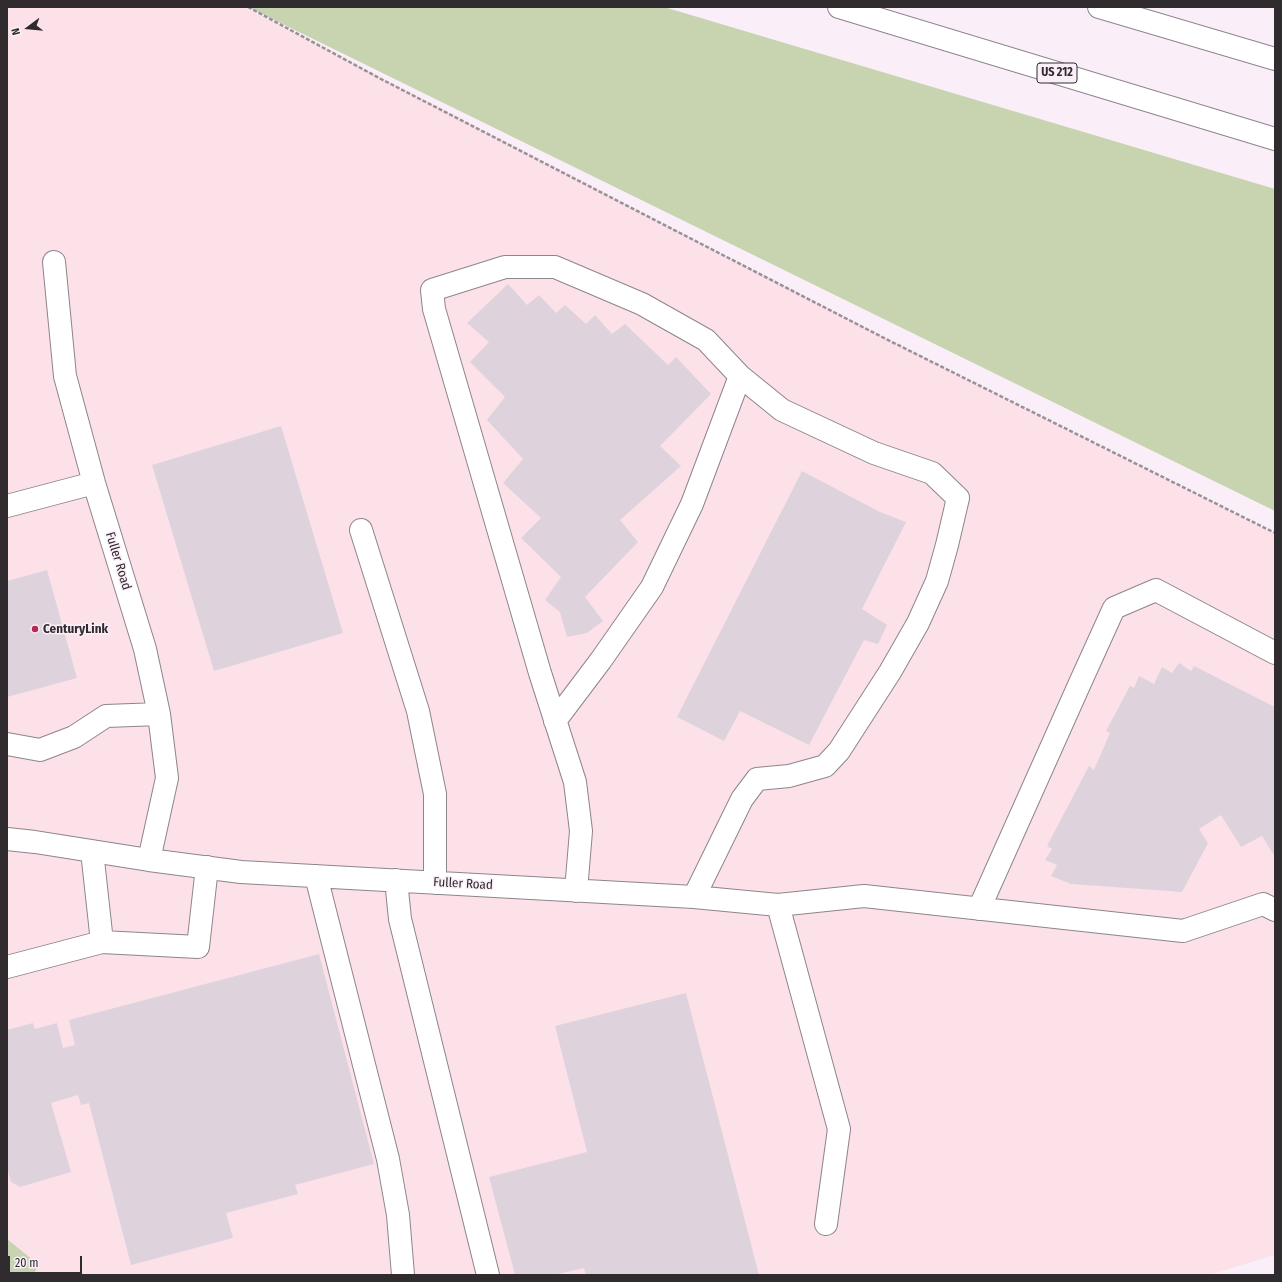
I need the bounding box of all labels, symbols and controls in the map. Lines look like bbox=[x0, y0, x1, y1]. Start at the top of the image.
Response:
north arrow bbox=[8, 8, 48, 48]
text: N bbox=[9, 26, 23, 36]
road number: US 212 bbox=[1037, 63, 1077, 83]
street label: Fuller Road bbox=[102, 530, 134, 592]
place label: CenturyLink bbox=[43, 621, 108, 637]
marker: CenturyLink bbox=[30, 624, 40, 634]
street label: Fuller Road bbox=[433, 875, 493, 893]
scale bar bbox=[10, 1248, 84, 1274]
text: 20 m bbox=[15, 1256, 39, 1270]

